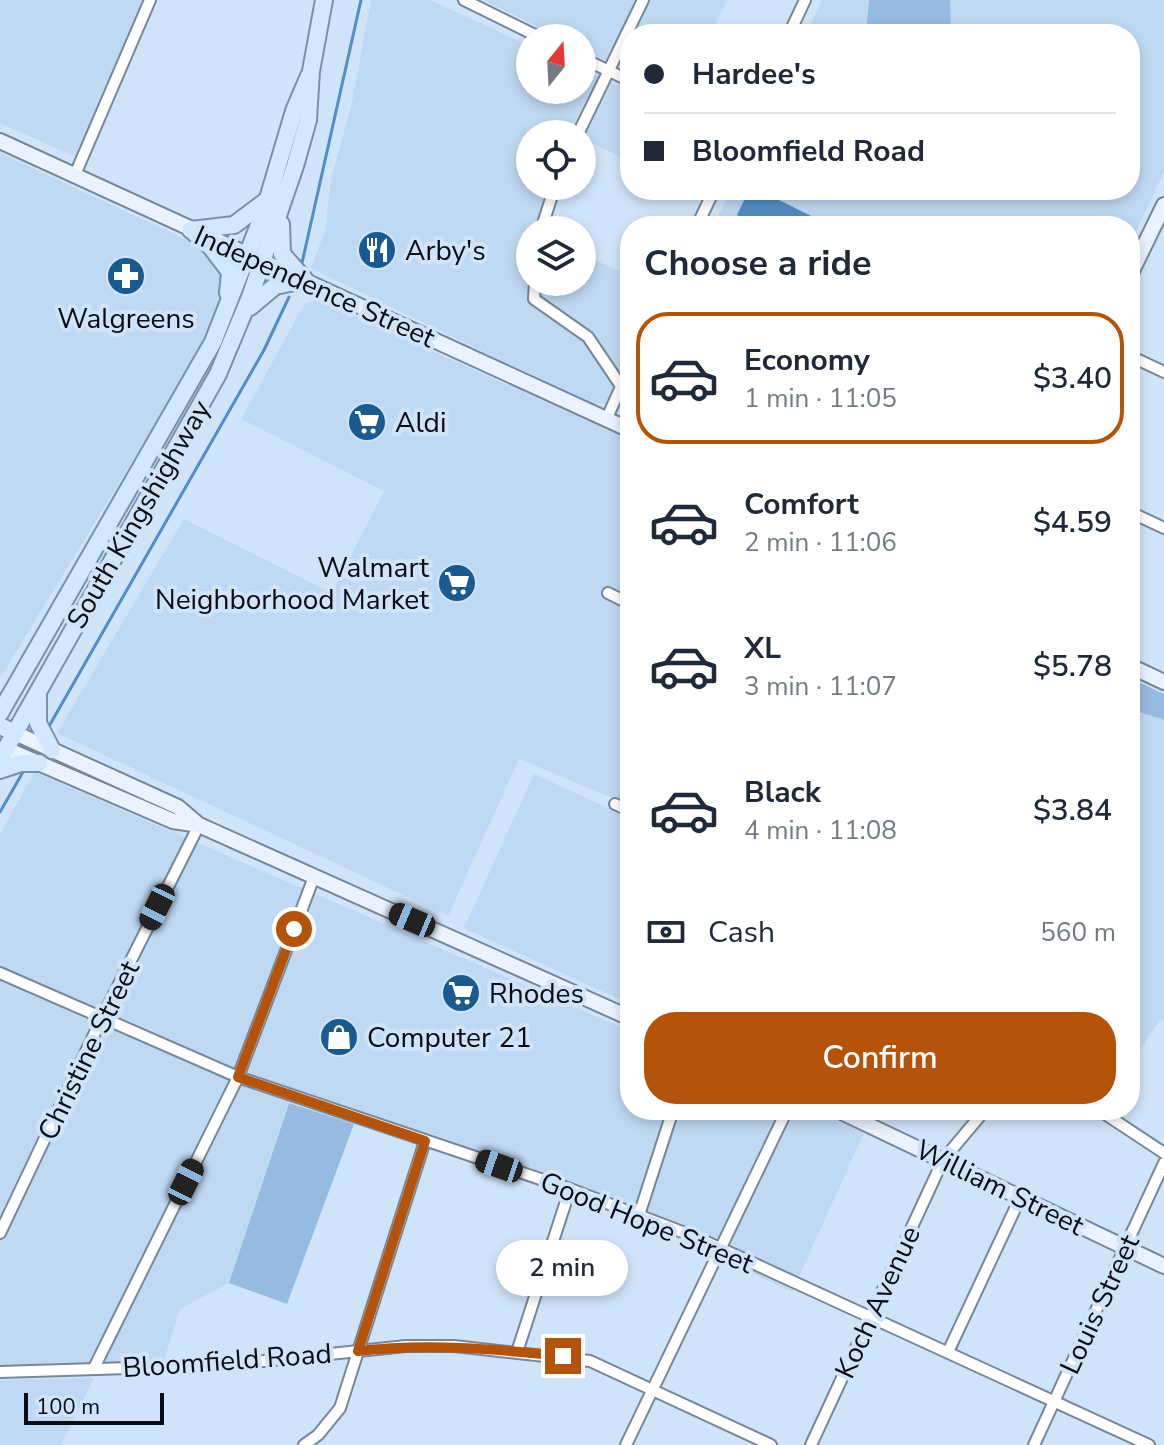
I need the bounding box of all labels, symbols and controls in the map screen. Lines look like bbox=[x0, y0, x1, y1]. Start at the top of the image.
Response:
north arrow bbox=[516, 24, 596, 104]
map controls bbox=[516, 24, 596, 296]
text: Hardee's bbox=[692, 54, 816, 95]
button: locate bbox=[516, 120, 596, 200]
text: Bloomfield Road bbox=[692, 131, 925, 172]
button: layers bbox=[516, 216, 596, 296]
street label: Independence Street bbox=[188, 217, 441, 357]
restaurant icon: Arby's bbox=[356, 229, 398, 271]
place label: Arby's bbox=[405, 232, 486, 270]
text: Choose a ride bbox=[644, 239, 872, 288]
pharmacy icon: Walgreens bbox=[105, 255, 147, 297]
place label: Walgreens bbox=[57, 300, 195, 338]
text: Economy bbox=[744, 340, 870, 381]
icon: car bbox=[648, 342, 720, 414]
text: $3.40 bbox=[1033, 358, 1112, 399]
text: 1 min · 11:05 bbox=[744, 381, 897, 416]
street label: South Kingshighway bbox=[58, 393, 220, 636]
supermarket icon: Aldi bbox=[346, 401, 388, 443]
place label: Aldi bbox=[395, 404, 446, 442]
text: Comfort bbox=[744, 484, 859, 525]
icon: car bbox=[648, 486, 720, 558]
text: $4.59 bbox=[1033, 502, 1112, 543]
text: 2 min · 11:06 bbox=[744, 525, 897, 560]
place label: Walmart Neighborhood Market bbox=[155, 549, 429, 619]
supermarket icon: Walmart Neighborhood Market bbox=[436, 562, 478, 604]
text: XL bbox=[744, 628, 781, 669]
icon: car bbox=[648, 630, 720, 702]
text: $5.78 bbox=[1033, 646, 1112, 687]
text: 3 min · 11:07 bbox=[744, 669, 897, 704]
text: Black bbox=[744, 772, 821, 813]
icon: car bbox=[648, 774, 720, 846]
text: $3.84 bbox=[1033, 790, 1112, 831]
text: 4 min · 11:08 bbox=[744, 813, 897, 848]
car bbox=[136, 880, 178, 934]
car bbox=[385, 900, 439, 940]
icon: cash bbox=[644, 910, 688, 954]
route start bbox=[276, 911, 312, 947]
text: Cash bbox=[708, 912, 775, 953]
text: 560 m bbox=[1040, 915, 1116, 950]
street label: Christine Street bbox=[29, 954, 149, 1147]
supermarket icon: Rhodes bbox=[440, 972, 482, 1014]
place label: Rhodes bbox=[489, 975, 584, 1013]
button: Confirm bbox=[644, 1012, 1116, 1104]
shop icon: Computer 21 bbox=[318, 1016, 360, 1058]
place label: Computer 21 bbox=[367, 1019, 532, 1057]
street label: William Street bbox=[909, 1131, 1090, 1245]
car bbox=[472, 1147, 526, 1185]
car bbox=[165, 1155, 207, 1209]
street label: Good Hope Street bbox=[534, 1163, 759, 1283]
street label: Koch Avenue bbox=[826, 1220, 930, 1385]
street label: Louis Street bbox=[1051, 1228, 1149, 1380]
callout: 2 min bbox=[497, 1240, 629, 1296]
text: 2 min bbox=[529, 1250, 595, 1285]
street label: Bloomfield Road bbox=[121, 1335, 333, 1387]
route end bbox=[545, 1338, 581, 1374]
scale bar bbox=[24, 1389, 164, 1425]
text: 100 m bbox=[36, 1392, 100, 1422]

